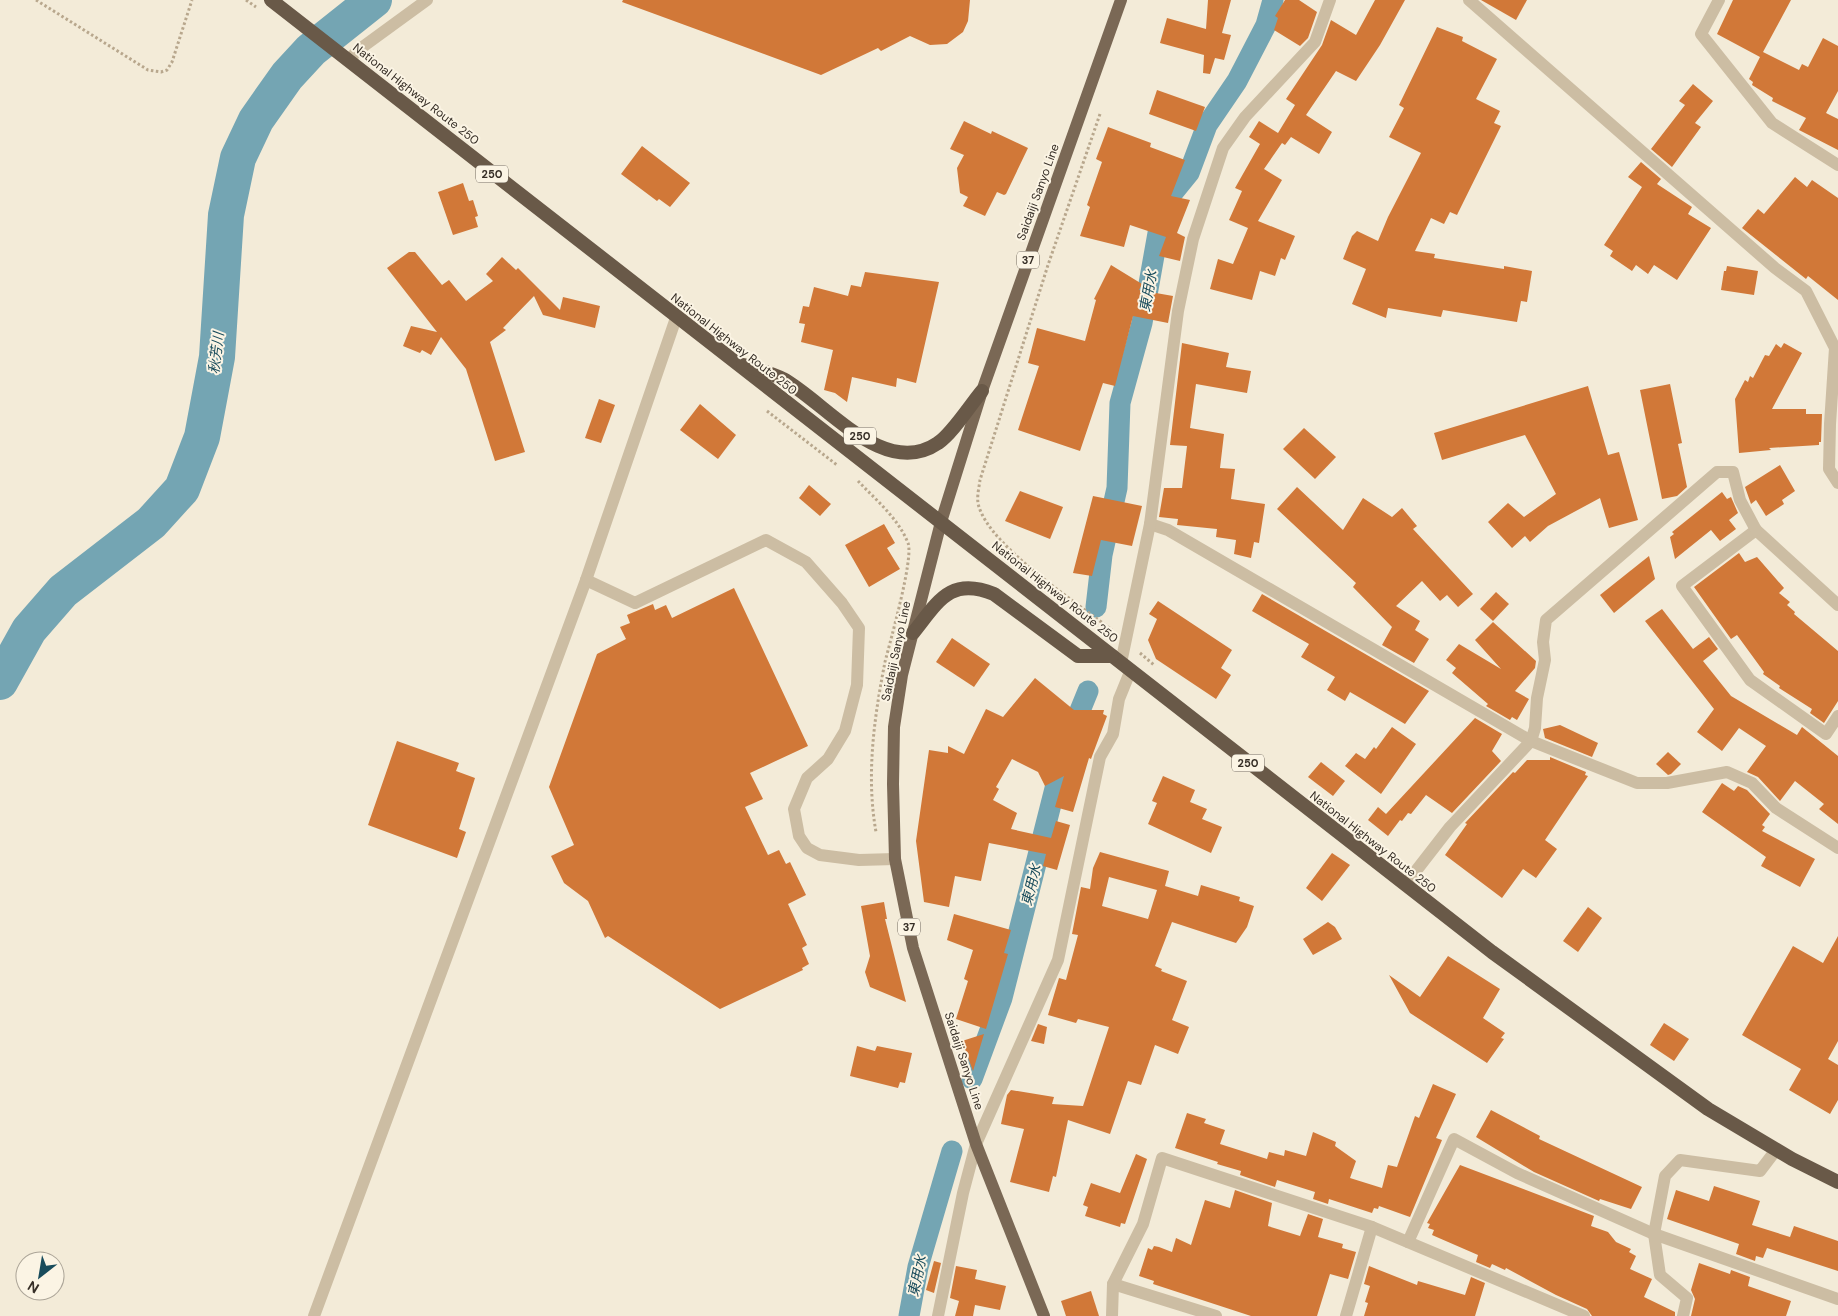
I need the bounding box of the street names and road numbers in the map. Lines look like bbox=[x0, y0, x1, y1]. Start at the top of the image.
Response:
street label: National Highway Route 250 bbox=[350, 40, 482, 148]
street label: Saidaiji Sanyo Line bbox=[1013, 141, 1063, 243]
road number: 250 bbox=[476, 165, 508, 182]
road number: 37 bbox=[1017, 252, 1039, 268]
street label: National Highway Route 250 bbox=[668, 290, 800, 398]
road number: 250 bbox=[844, 428, 876, 444]
street label: National Highway Route 250 bbox=[989, 538, 1121, 646]
street label: Saidaiji Sanyo Line bbox=[878, 599, 914, 702]
road number: 250 bbox=[1232, 754, 1264, 771]
street label: National Highway Route 250 bbox=[1307, 788, 1439, 896]
road number: 37 bbox=[898, 919, 920, 936]
street label: Saidaiji Sanyo Line bbox=[941, 1010, 987, 1112]

